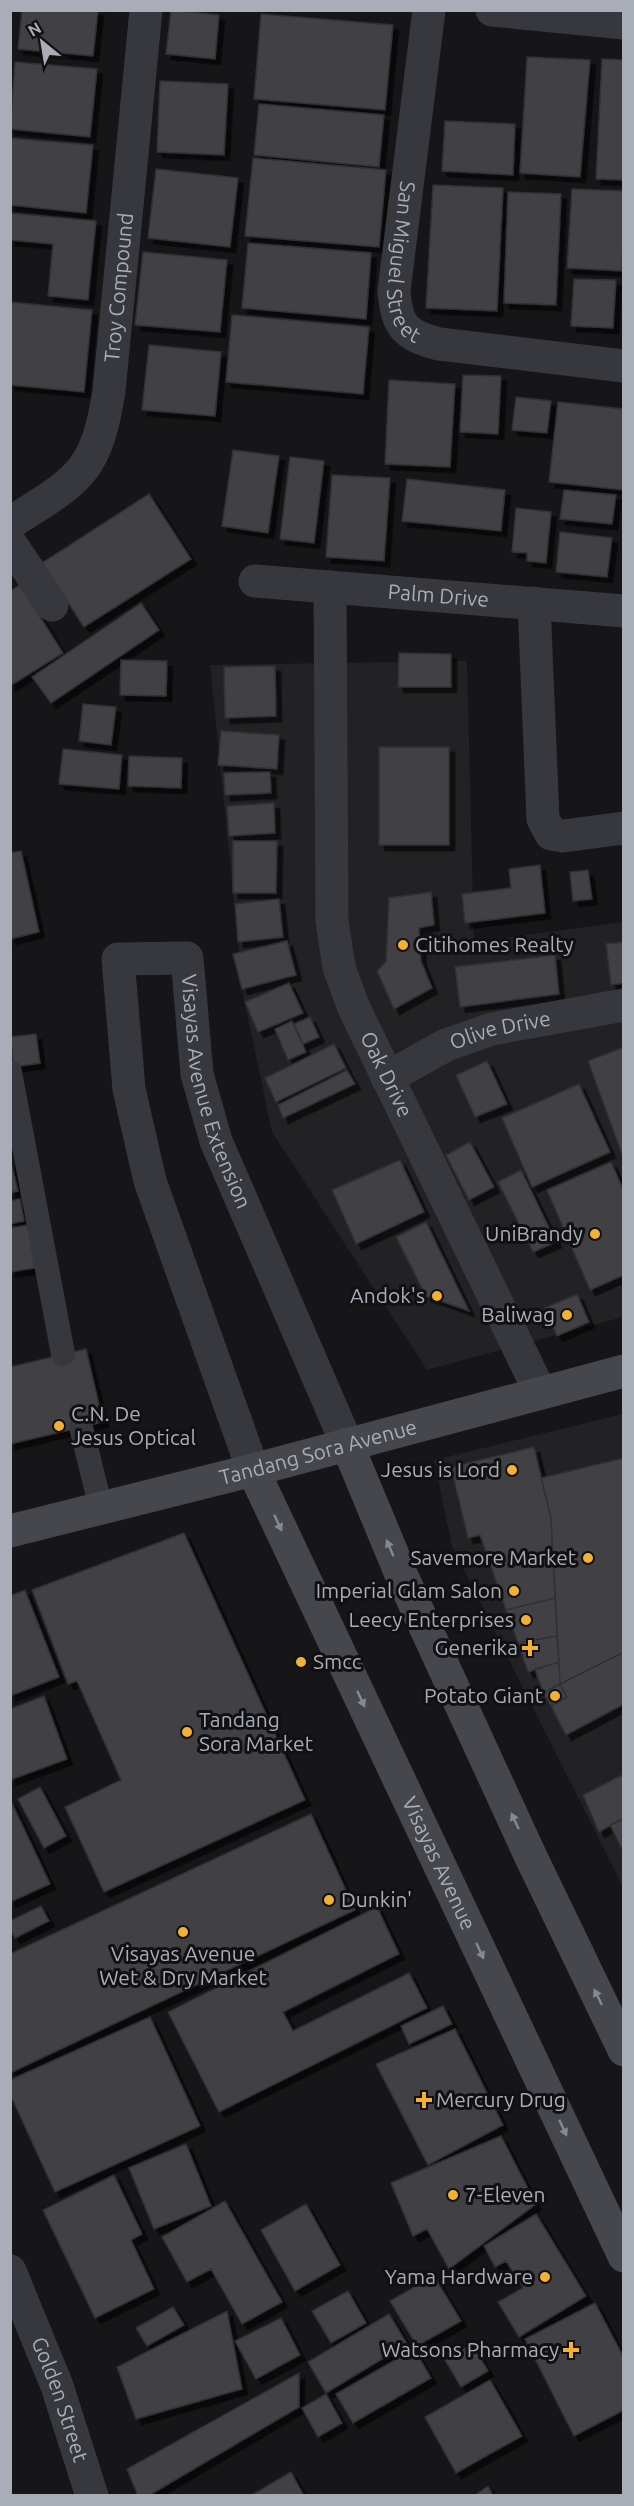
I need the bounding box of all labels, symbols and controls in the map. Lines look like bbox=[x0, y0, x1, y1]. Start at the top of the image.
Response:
north arrow bbox=[12, 12, 72, 72]
text: N bbox=[25, 18, 44, 40]
street label: San Miguel Street bbox=[383, 180, 425, 347]
street label: Troy Compound bbox=[99, 212, 137, 363]
street label: Palm Drive bbox=[387, 579, 490, 611]
place label: Citihomes Realty bbox=[415, 932, 574, 956]
marker: Citihomes Realty bbox=[396, 938, 410, 952]
street label: Visayas Avenue Extension bbox=[177, 973, 257, 1212]
street label: Olive Drive bbox=[446, 1006, 552, 1054]
street label: Oak Drive bbox=[356, 1027, 418, 1121]
place label: UniBrandy bbox=[485, 1221, 583, 1245]
marker: UniBrandy bbox=[588, 1227, 602, 1241]
place label: Andok's bbox=[350, 1283, 425, 1307]
marker: Andok's bbox=[430, 1289, 444, 1303]
place label: Baliwag bbox=[481, 1302, 555, 1326]
marker: Baliwag bbox=[560, 1308, 574, 1322]
place label: C.N. De Jesus Optical bbox=[71, 1401, 196, 1449]
street label: Tandang Sora Avenue bbox=[217, 1414, 419, 1489]
marker: C.N. De Jesus Optical bbox=[52, 1419, 66, 1433]
place label: Jesus is Lord bbox=[381, 1457, 500, 1481]
marker: Jesus is Lord bbox=[505, 1463, 519, 1477]
one-way arrow bbox=[273, 1514, 282, 1531]
one-way arrow bbox=[385, 1539, 395, 1557]
place label: Savemore Market bbox=[411, 1545, 576, 1569]
marker: Savemore Market bbox=[581, 1551, 595, 1565]
place label: Imperial Glam Salon bbox=[316, 1578, 502, 1602]
marker: Imperial Glam Salon bbox=[507, 1584, 521, 1598]
place label: Leecy Enterprises bbox=[348, 1607, 514, 1631]
marker: Leecy Enterprises bbox=[519, 1613, 533, 1627]
place label: Generika bbox=[434, 1635, 518, 1659]
marker: Generika bbox=[523, 1641, 537, 1655]
place label: Smcc bbox=[313, 1649, 362, 1673]
marker: Smcc bbox=[294, 1655, 308, 1669]
place label: Potato Giant bbox=[424, 1683, 543, 1707]
marker: Potato Giant bbox=[548, 1689, 562, 1703]
one-way arrow bbox=[356, 1691, 365, 1708]
place label: Tandang Sora Market bbox=[199, 1707, 313, 1755]
marker: Tandang Sora Market bbox=[180, 1725, 194, 1739]
street label: Visayas Avenue bbox=[398, 1792, 481, 1933]
one-way arrow bbox=[510, 1813, 519, 1830]
place label: Dunkin' bbox=[341, 1887, 412, 1911]
marker: Dunkin' bbox=[322, 1893, 336, 1907]
marker: Visayas Avenue Wet & Dry Market bbox=[176, 1925, 190, 1939]
place label: Visayas Avenue Wet & Dry Market bbox=[99, 1941, 267, 1989]
one-way arrow bbox=[475, 1943, 484, 1960]
one-way arrow bbox=[594, 1989, 603, 2006]
place label: Mercury Drug bbox=[436, 2087, 566, 2111]
marker: Mercury Drug bbox=[417, 2093, 431, 2107]
one-way arrow bbox=[558, 2119, 567, 2136]
place label: 7-Eleven bbox=[465, 2182, 546, 2206]
marker: 7-Eleven bbox=[446, 2188, 460, 2202]
place label: Yama Hardware bbox=[385, 2264, 533, 2288]
marker: Yama Hardware bbox=[538, 2270, 552, 2284]
street label: Golden Street bbox=[27, 2333, 93, 2465]
place label: Watsons Pharmacy bbox=[381, 2337, 559, 2361]
marker: Watsons Pharmacy bbox=[564, 2343, 578, 2357]

